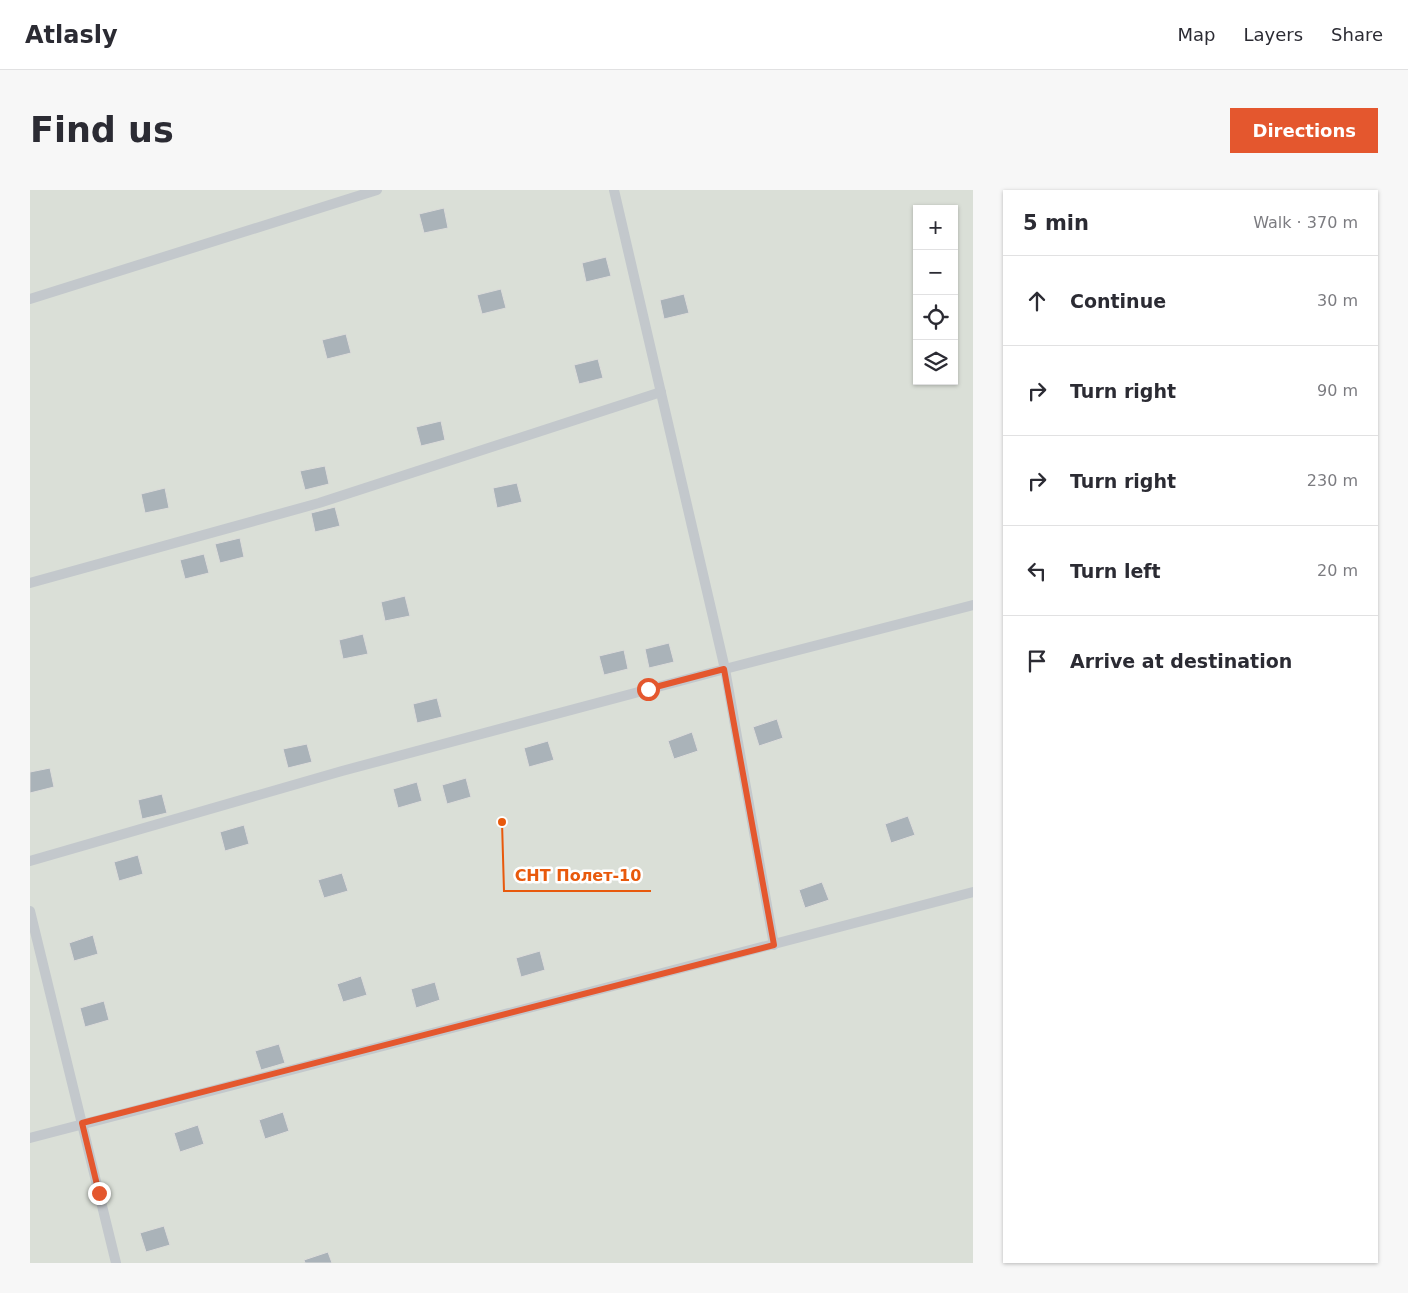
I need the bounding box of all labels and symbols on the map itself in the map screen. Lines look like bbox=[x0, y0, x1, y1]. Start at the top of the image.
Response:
route start bbox=[637, 678, 660, 701]
callout: СНТ Полет-10 bbox=[504, 860, 651, 891]
text: СНТ Полет-10 bbox=[515, 866, 641, 885]
route end bbox=[88, 1182, 111, 1205]

